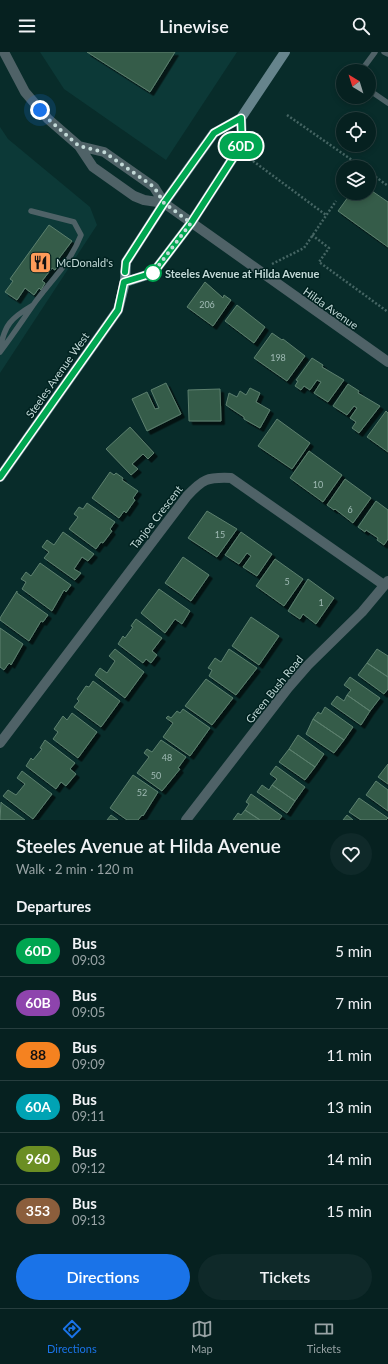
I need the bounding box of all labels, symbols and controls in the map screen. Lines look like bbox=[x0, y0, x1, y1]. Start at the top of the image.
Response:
icon: menu bbox=[16, 15, 38, 37]
text: Linewise bbox=[159, 15, 229, 37]
icon: search bbox=[350, 15, 372, 37]
north arrow bbox=[336, 64, 376, 104]
map controls bbox=[336, 64, 376, 200]
your location bbox=[30, 100, 50, 120]
button: locate bbox=[336, 112, 376, 152]
line badge: 60D bbox=[218, 133, 264, 159]
text: 60D bbox=[228, 137, 254, 154]
button: layers bbox=[336, 160, 376, 200]
restaurant icon: McDonald's bbox=[27, 249, 53, 275]
place label: McDonald's bbox=[56, 256, 113, 269]
marker: Steeles Avenue at Hilda Avenue bbox=[144, 264, 162, 282]
place label: Steeles Avenue at Hilda Avenue bbox=[165, 267, 319, 280]
street label: Hilda Avenue bbox=[301, 284, 361, 332]
house number: 206 bbox=[199, 299, 215, 310]
street label: Steeles Avenue West bbox=[23, 330, 91, 420]
house number: 198 bbox=[270, 352, 286, 363]
house number: 10 bbox=[313, 479, 323, 490]
street label: Tanjoe Crescent bbox=[127, 483, 185, 551]
house number: 6 bbox=[347, 504, 353, 515]
house number: 15 bbox=[215, 529, 225, 540]
house number: 5 bbox=[284, 576, 290, 587]
house number: 1 bbox=[318, 597, 324, 608]
street label: Green Bush Road bbox=[243, 652, 305, 726]
house number: 48 bbox=[162, 752, 172, 763]
house number: 50 bbox=[151, 770, 161, 781]
house number: 52 bbox=[137, 787, 147, 798]
button: heart bbox=[330, 833, 372, 875]
text: Steeles Avenue at Hilda Avenue bbox=[16, 834, 281, 857]
text: Walk · 2 min · 120 m bbox=[16, 861, 134, 877]
text: Departures bbox=[16, 897, 91, 915]
text: Bus bbox=[72, 934, 97, 952]
text: 60D bbox=[25, 942, 51, 959]
text: 5 min bbox=[335, 942, 372, 960]
text: 09:03 bbox=[72, 952, 105, 968]
text: Bus bbox=[72, 986, 97, 1004]
text: 60B bbox=[25, 994, 51, 1011]
text: 7 min bbox=[335, 994, 372, 1012]
text: 09:05 bbox=[72, 1004, 105, 1020]
text: Bus bbox=[72, 1038, 97, 1056]
text: 88 bbox=[30, 1046, 46, 1063]
text: 11 min bbox=[326, 1046, 372, 1064]
text: 09:09 bbox=[72, 1056, 105, 1072]
text: Bus bbox=[72, 1090, 97, 1108]
text: 60A bbox=[25, 1098, 51, 1115]
text: 13 min bbox=[326, 1098, 372, 1116]
text: 09:11 bbox=[72, 1108, 105, 1124]
text: Bus bbox=[72, 1142, 97, 1160]
text: 960 bbox=[26, 1150, 50, 1167]
text: 14 min bbox=[326, 1150, 372, 1168]
text: 09:12 bbox=[72, 1160, 105, 1176]
text: Bus bbox=[72, 1194, 97, 1212]
text: 353 bbox=[26, 1202, 50, 1219]
text: 15 min bbox=[326, 1202, 372, 1220]
text: 09:13 bbox=[72, 1212, 105, 1228]
button: Directions bbox=[16, 1254, 190, 1300]
button: Tickets bbox=[198, 1254, 372, 1300]
tab: Directions bbox=[47, 1318, 97, 1355]
tab: Map bbox=[191, 1318, 213, 1355]
tab: Tickets bbox=[307, 1318, 341, 1355]

